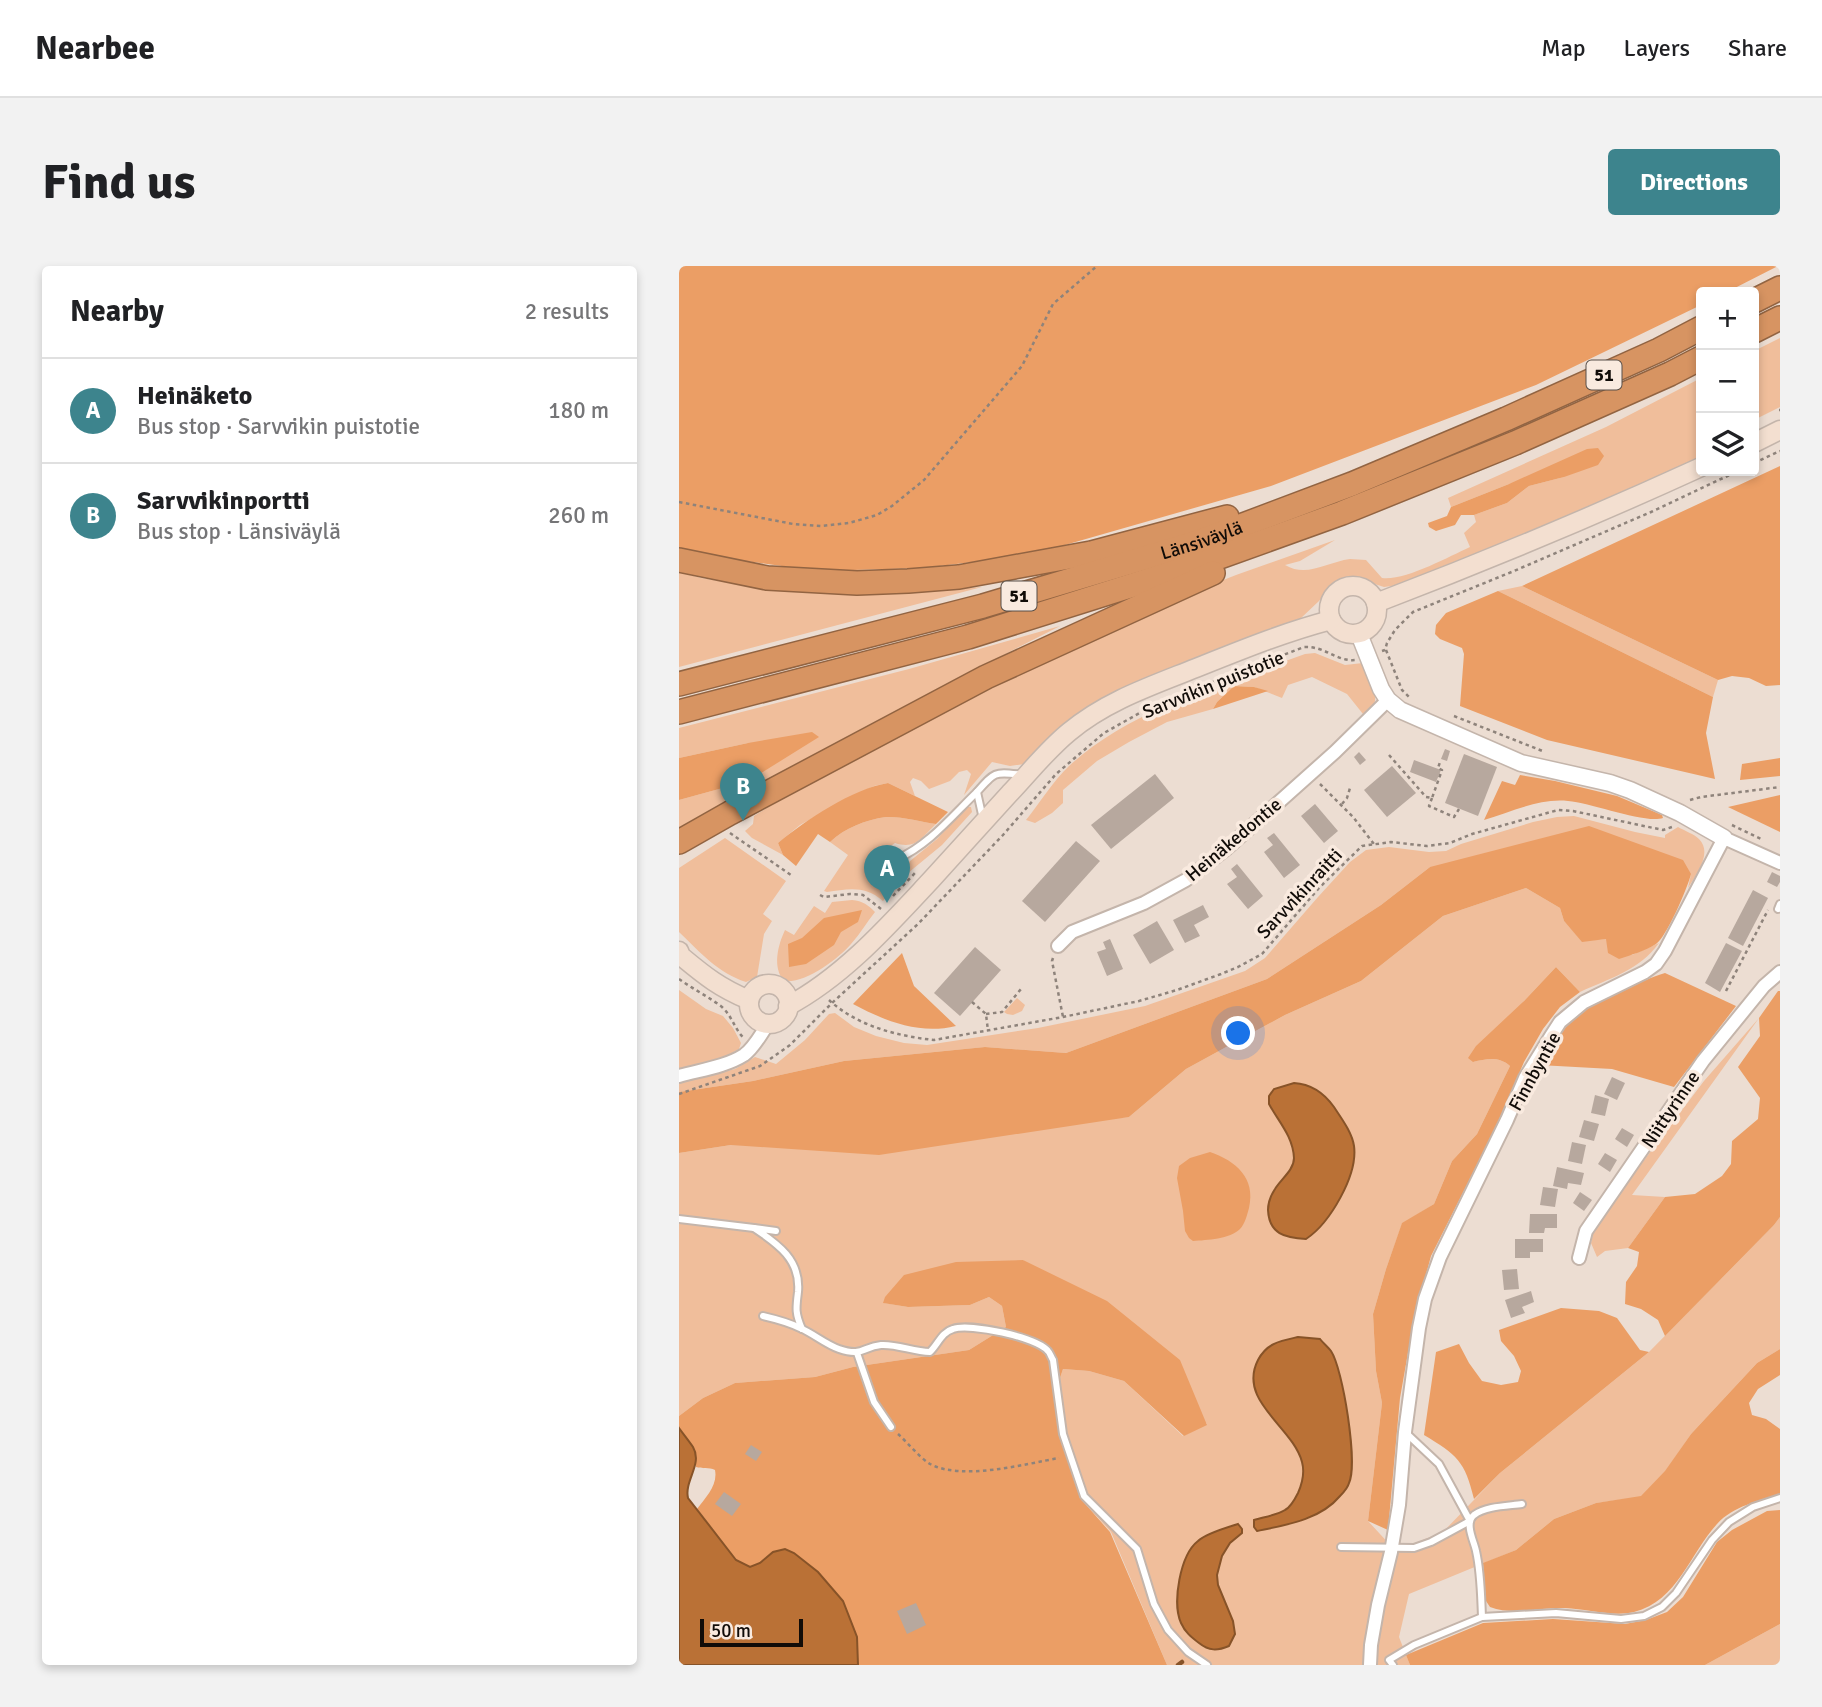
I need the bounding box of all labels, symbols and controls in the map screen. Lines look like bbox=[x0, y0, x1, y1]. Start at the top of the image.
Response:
text: Nearbee bbox=[35, 28, 155, 69]
text: Map bbox=[1541, 33, 1586, 63]
text: Layers bbox=[1624, 33, 1690, 63]
text: Share bbox=[1728, 33, 1787, 63]
button: Directions bbox=[1608, 149, 1780, 215]
text: Find us bbox=[42, 152, 195, 212]
map controls bbox=[1696, 287, 1759, 476]
button: + bbox=[1696, 287, 1759, 350]
text: Nearby bbox=[70, 293, 164, 330]
text: 2 results bbox=[525, 297, 609, 326]
button: − bbox=[1696, 350, 1759, 413]
road number: 51 bbox=[1587, 360, 1621, 390]
text: Heinäketo bbox=[137, 380, 252, 412]
text: A bbox=[86, 396, 100, 425]
text: 180 m bbox=[548, 396, 609, 425]
text: Bus stop · Sarvvikin puistotie bbox=[137, 412, 420, 441]
button: layers bbox=[1696, 413, 1759, 476]
text: Sarvvikinportti bbox=[137, 485, 310, 517]
text: B bbox=[86, 501, 100, 530]
text: 260 m bbox=[548, 501, 609, 530]
street label: Länsiväylä bbox=[1158, 515, 1246, 566]
text: Bus stop · Länsiväylä bbox=[137, 517, 341, 546]
road number: 51 bbox=[1001, 582, 1037, 610]
street label: Sarvvikin puistotie bbox=[1139, 646, 1288, 724]
pin: B bbox=[720, 763, 766, 821]
street label: Heinäkedontie bbox=[1181, 793, 1287, 887]
street label: Sarvvikinraitti bbox=[1252, 843, 1348, 944]
pin: A bbox=[864, 845, 910, 903]
your location bbox=[1221, 1016, 1255, 1050]
street label: Finnbyntie bbox=[1503, 1028, 1566, 1115]
street label: Niittyrinne bbox=[1636, 1066, 1705, 1153]
scale bar bbox=[700, 1616, 803, 1648]
text: 50 m bbox=[711, 1619, 751, 1643]

